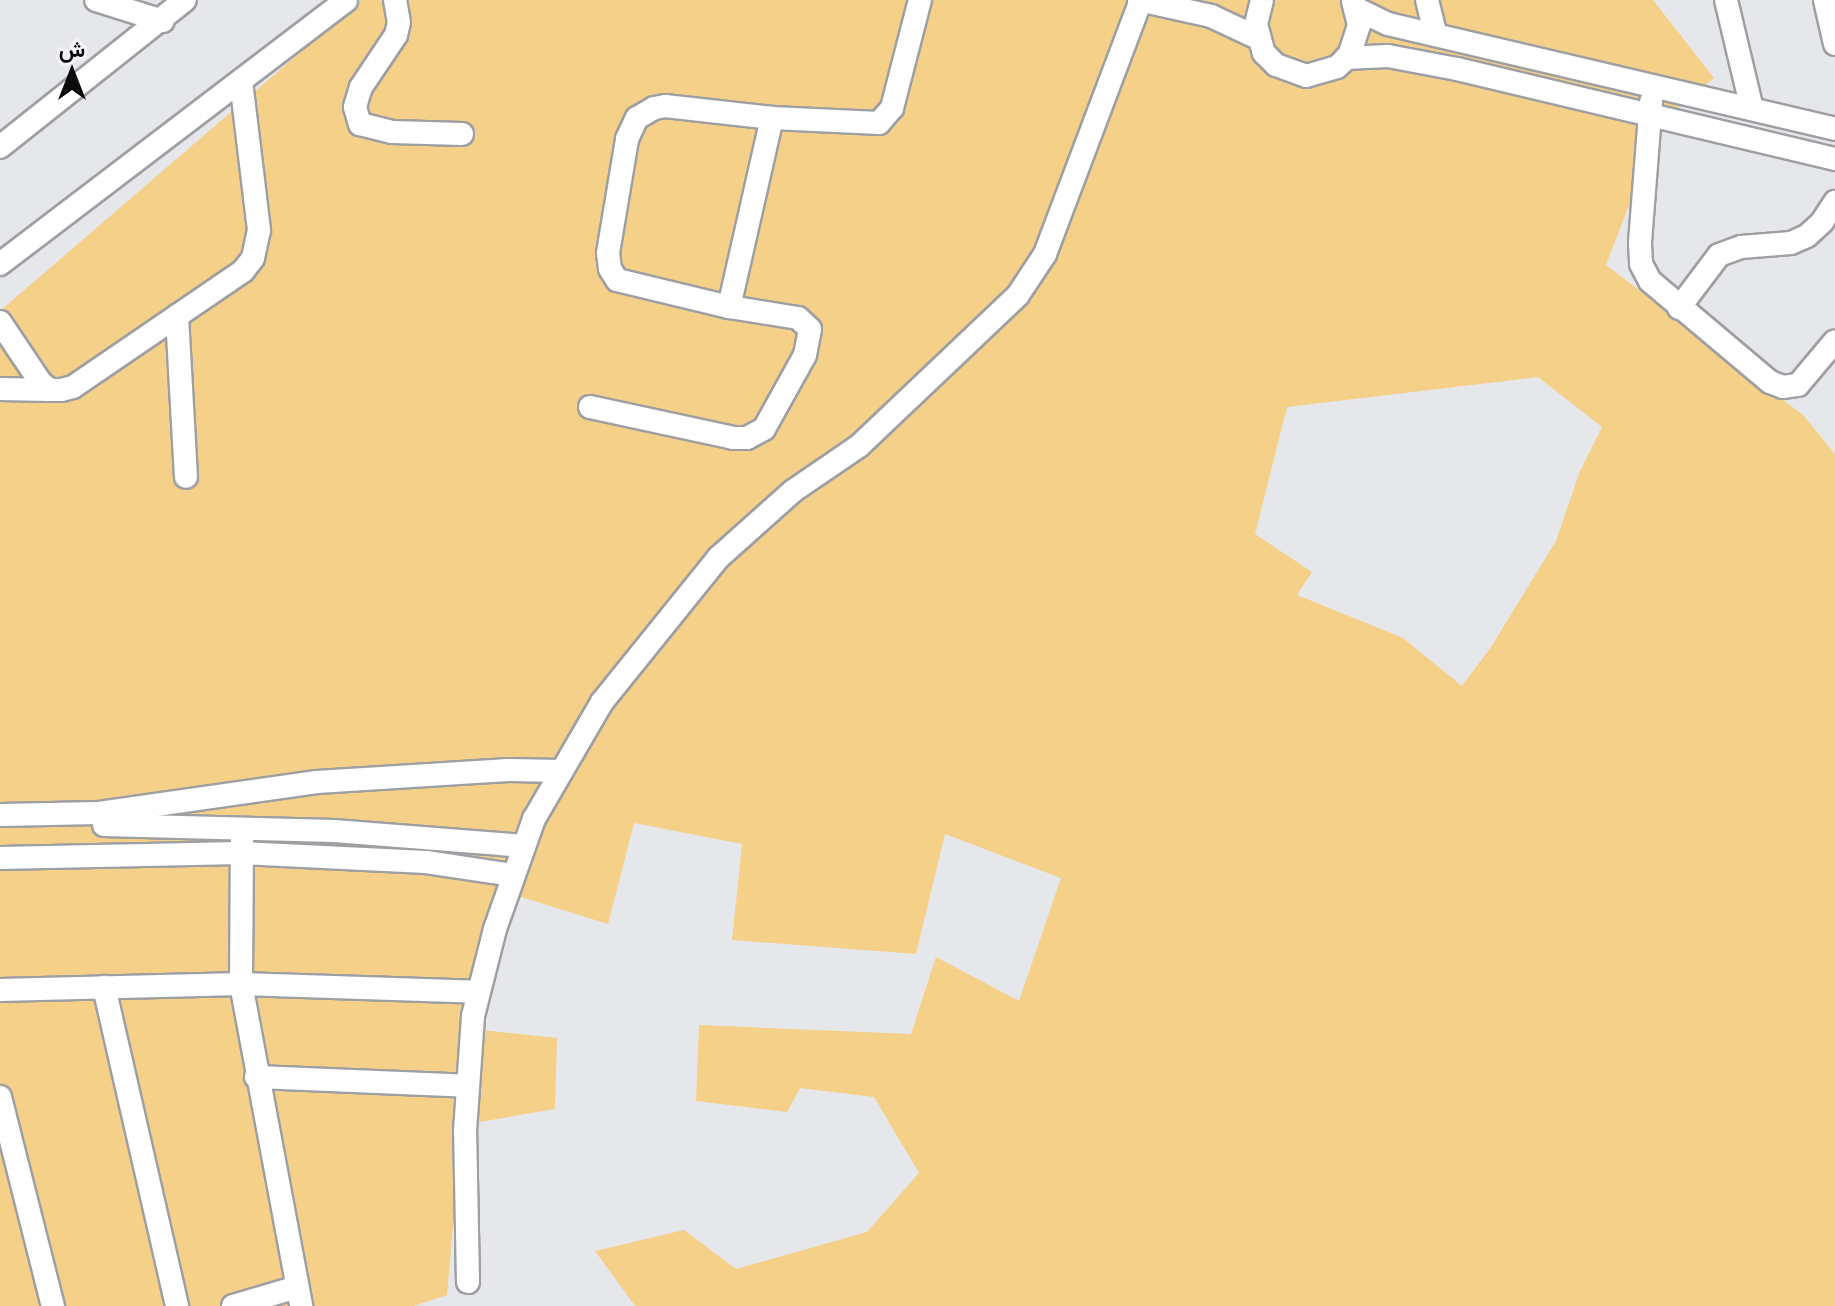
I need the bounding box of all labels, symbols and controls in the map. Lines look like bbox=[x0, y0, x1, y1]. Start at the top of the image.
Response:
north arrow bbox=[32, 32, 112, 112]
text: ش bbox=[59, 33, 85, 63]

